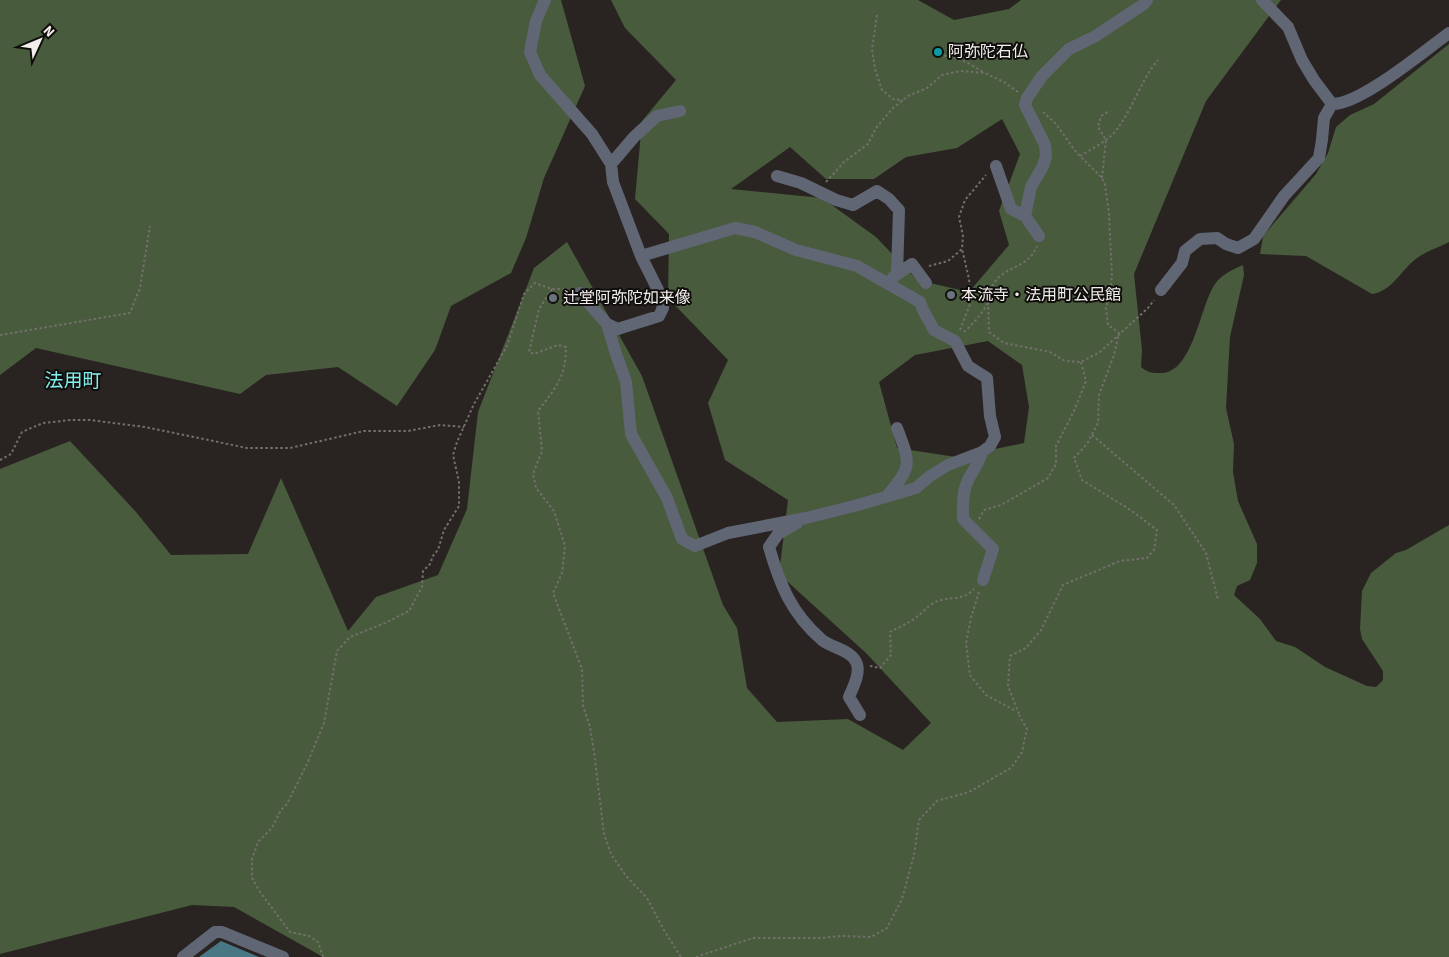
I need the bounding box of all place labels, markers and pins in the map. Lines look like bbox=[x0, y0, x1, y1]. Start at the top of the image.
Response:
place label: 阿弥陀石仏 bbox=[948, 41, 1028, 63]
marker: 阿弥陀石仏 bbox=[932, 46, 944, 58]
place label: 本流寺・法用町公民館 bbox=[961, 284, 1121, 306]
place label: 辻堂阿弥陀如来像 bbox=[563, 287, 691, 309]
marker: 本流寺・法用町公民館 bbox=[945, 289, 957, 301]
marker: 辻堂阿弥陀如来像 bbox=[547, 292, 559, 304]

